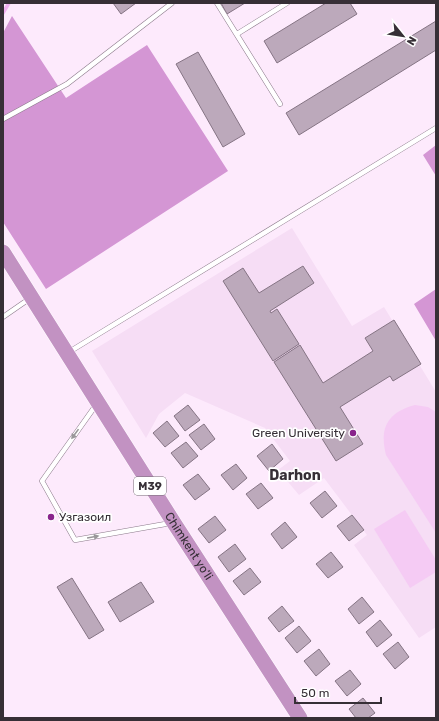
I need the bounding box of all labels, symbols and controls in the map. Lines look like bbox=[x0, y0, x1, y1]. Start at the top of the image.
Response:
north arrow bbox=[383, 16, 423, 56]
text: N bbox=[404, 34, 419, 47]
place label: Green University bbox=[252, 426, 345, 440]
marker: Green University bbox=[348, 428, 358, 438]
one-way arrow bbox=[71, 429, 79, 439]
district label: Darhon bbox=[269, 467, 321, 484]
road number: M39 bbox=[134, 477, 166, 495]
place label: Узгазоил bbox=[59, 510, 111, 524]
street label: Chimkent yo‘li bbox=[162, 510, 216, 583]
marker: Узгазоил bbox=[46, 512, 56, 522]
one-way arrow bbox=[87, 534, 99, 540]
scale bar bbox=[295, 679, 381, 705]
text: 50 m bbox=[301, 686, 329, 700]

